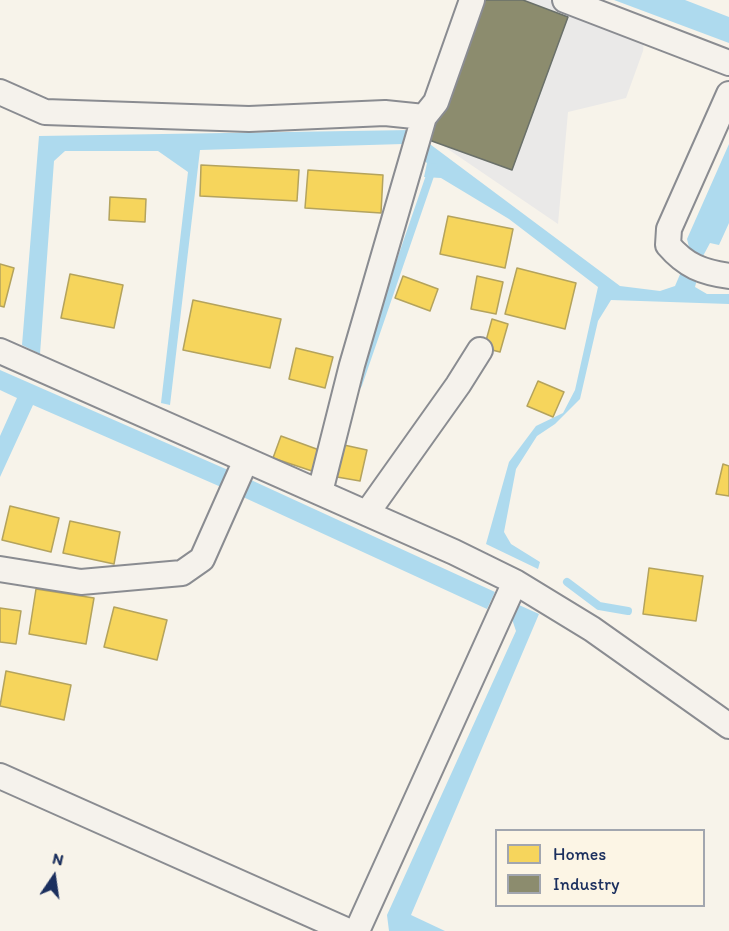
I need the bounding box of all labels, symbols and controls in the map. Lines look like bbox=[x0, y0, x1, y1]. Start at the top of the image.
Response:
legend bbox=[495, 829, 705, 907]
text: Homes bbox=[553, 843, 606, 865]
north arrow bbox=[24, 847, 84, 907]
text: N bbox=[51, 849, 66, 869]
text: Industry bbox=[553, 873, 620, 895]

